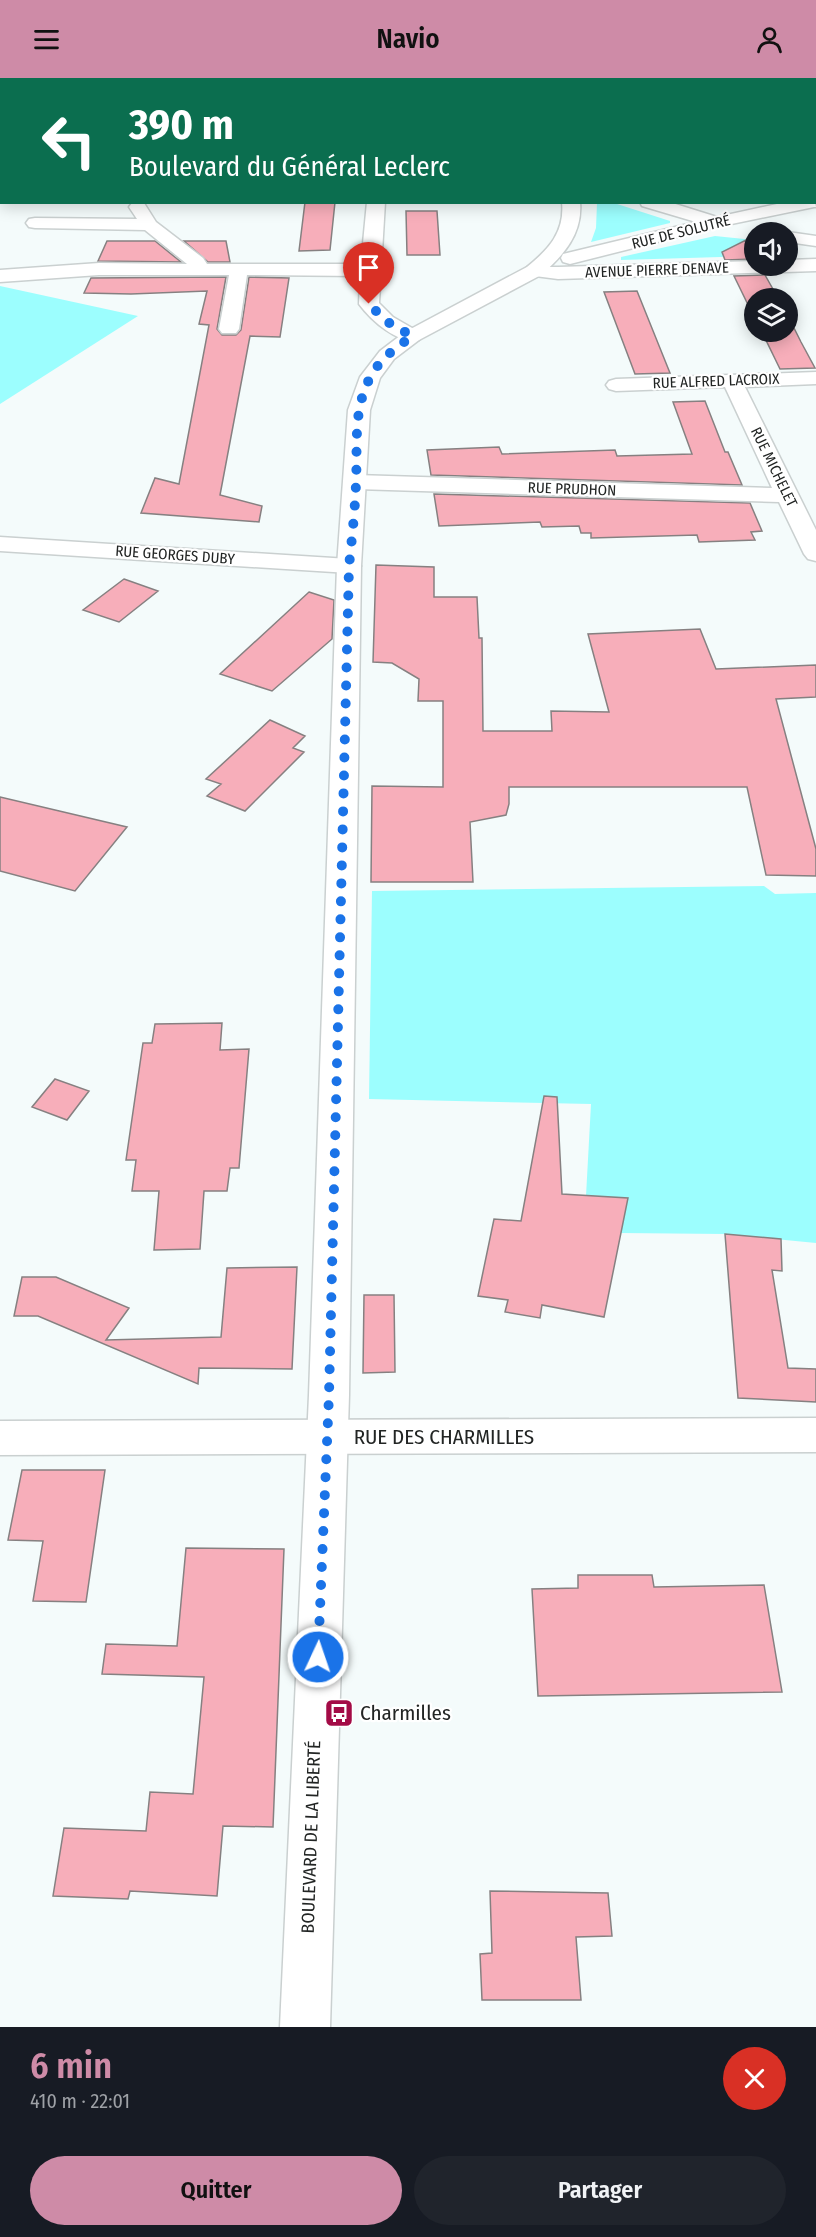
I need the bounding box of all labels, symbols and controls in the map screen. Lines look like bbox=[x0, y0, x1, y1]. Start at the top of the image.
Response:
icon: menu bbox=[30, 23, 63, 56]
text: Navio bbox=[376, 23, 440, 55]
icon: person bbox=[753, 23, 786, 56]
text: 390 m bbox=[129, 100, 234, 150]
icon: left bbox=[30, 102, 108, 180]
text: Boulevard du Général Leclerc bbox=[129, 151, 450, 183]
street label: RUE DE SOLUTRÉ bbox=[630, 211, 732, 253]
map controls bbox=[744, 222, 798, 342]
button: sound bbox=[744, 222, 798, 276]
pin bbox=[343, 242, 394, 304]
icon: arrive bbox=[352, 251, 385, 284]
street label: AVENUE PIERRE DENAVE bbox=[585, 258, 729, 282]
button: layers bbox=[744, 288, 798, 342]
street label: RUE ALFRED LACROIX bbox=[652, 370, 780, 392]
street label: RUE MICHELET bbox=[747, 424, 801, 510]
street label: RUE PRUDHON bbox=[527, 478, 617, 500]
street label: RUE GEORGES DUBY bbox=[115, 542, 236, 568]
street label: RUE DES CHARMILLES bbox=[354, 1424, 534, 1450]
position arrow bbox=[286, 1625, 350, 1689]
bus stop icon: Charmilles bbox=[323, 1697, 355, 1729]
place label: Charmilles bbox=[360, 1700, 451, 1726]
street label: BOULEVARD DE LA LIBERTÉ bbox=[296, 1740, 325, 1934]
text: 6 min bbox=[30, 2044, 112, 2088]
button: close bbox=[723, 2047, 786, 2110]
text: 410 m · 22:01 bbox=[30, 2089, 130, 2113]
button: Quitter bbox=[30, 2156, 402, 2225]
button: Partager bbox=[414, 2156, 786, 2225]

